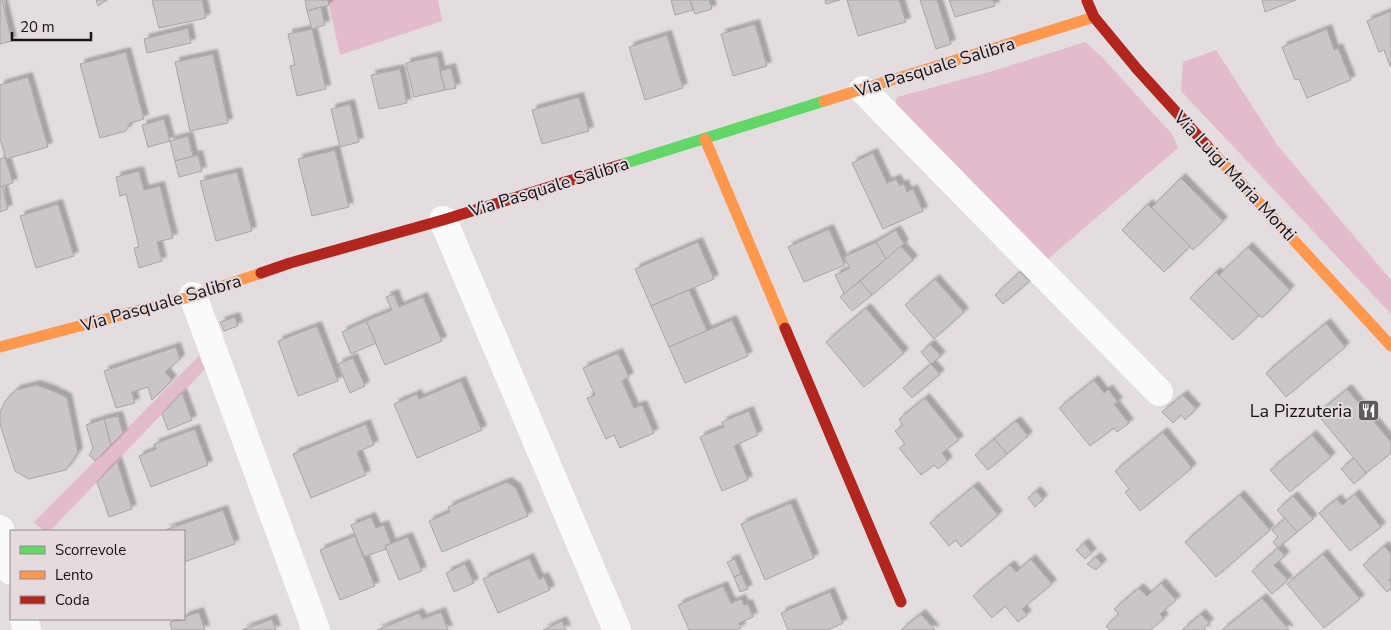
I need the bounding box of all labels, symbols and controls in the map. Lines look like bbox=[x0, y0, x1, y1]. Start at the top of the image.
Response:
scale bar bbox=[12, 10, 91, 42]
text: 20 m bbox=[20, 17, 55, 37]
street label: Via Pasquale Salibra bbox=[851, 31, 1018, 103]
street label: Via Luigi Maria Monti bbox=[1168, 105, 1302, 246]
street label: Via Pasquale Salibra bbox=[465, 151, 632, 223]
street label: Via Pasquale Salibra bbox=[77, 269, 244, 338]
place label: La Pizzuteria bbox=[1250, 399, 1352, 423]
restaurant icon: La Pizzuteria bbox=[1356, 399, 1380, 423]
legend bbox=[10, 530, 185, 620]
text: Scorrevole bbox=[55, 540, 126, 560]
text: Lento bbox=[55, 565, 93, 585]
text: Coda bbox=[55, 590, 90, 610]

